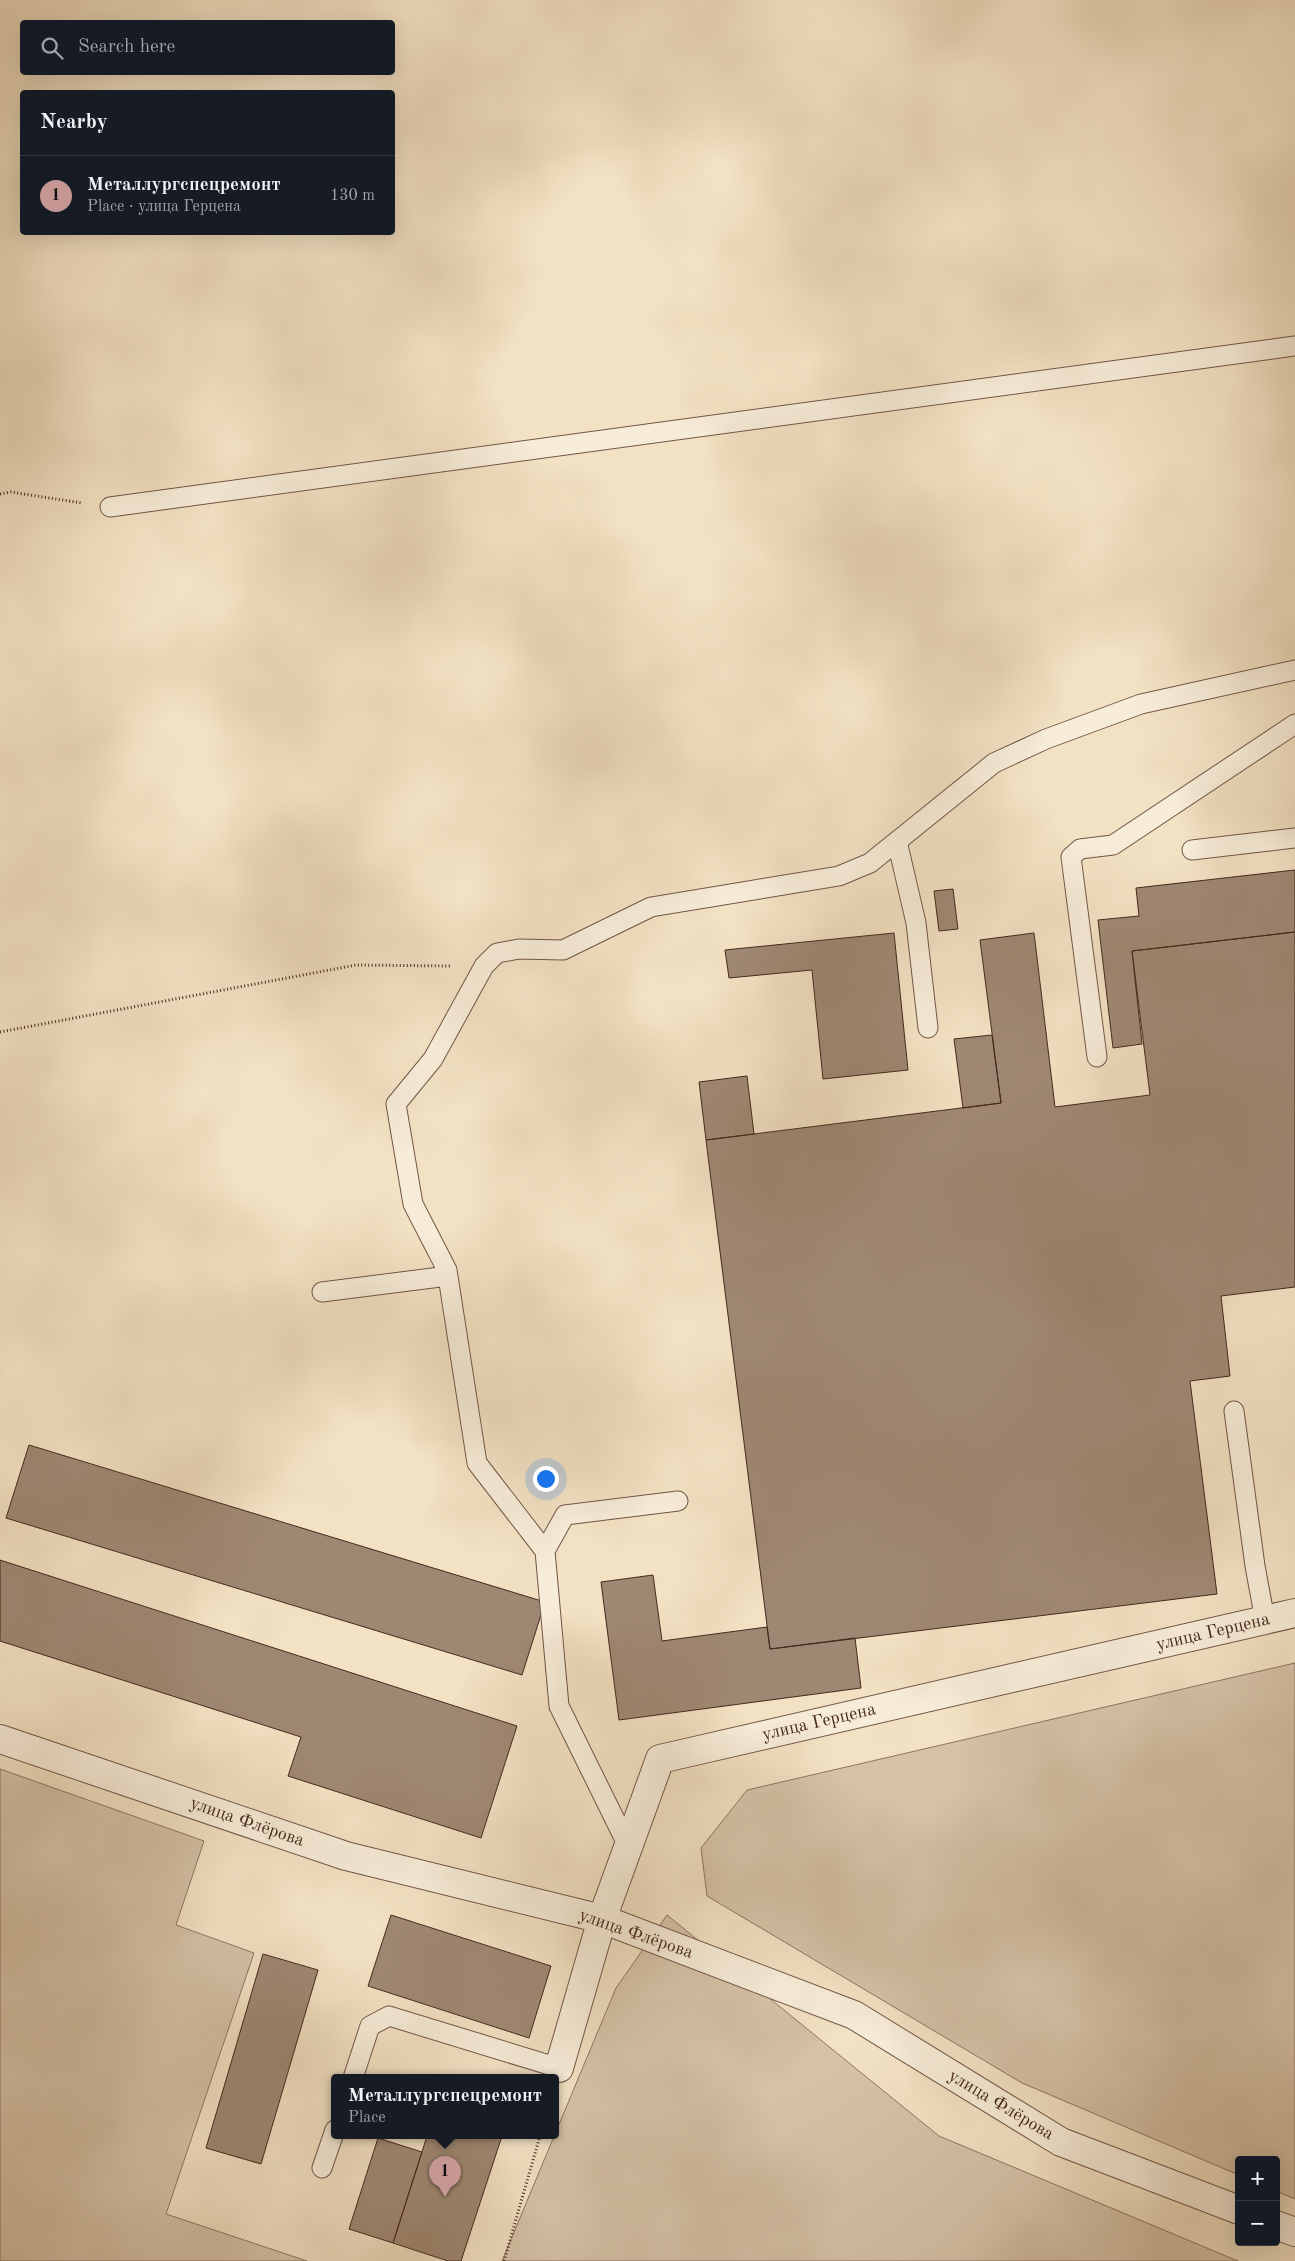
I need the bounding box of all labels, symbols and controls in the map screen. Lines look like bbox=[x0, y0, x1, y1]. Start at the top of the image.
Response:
search box bbox=[20, 20, 395, 75]
icon: search bbox=[38, 34, 66, 62]
text: Search here bbox=[78, 38, 175, 57]
text: Nearby bbox=[40, 112, 108, 133]
text: Металлургспецремонт bbox=[87, 176, 281, 195]
text: 1 bbox=[51, 188, 61, 204]
text: 130 m bbox=[330, 188, 375, 204]
text: Place · улица Герцена bbox=[87, 199, 241, 215]
your location bbox=[533, 1466, 559, 1492]
street label: улица Герцена bbox=[1154, 1610, 1272, 1654]
street label: улица Герцена bbox=[760, 1700, 878, 1744]
street label: улица Флёрова bbox=[188, 1794, 306, 1850]
street label: улица Флёрова bbox=[577, 1906, 695, 1962]
street label: улица Флёрова bbox=[945, 2067, 1057, 2144]
popup bbox=[331, 2074, 559, 2139]
text: Металлургспецремонт bbox=[348, 2087, 542, 2106]
text: Place bbox=[348, 2110, 386, 2126]
pin: 1 bbox=[429, 2156, 461, 2197]
map controls bbox=[1235, 2156, 1280, 2246]
button: + bbox=[1235, 2156, 1280, 2201]
button: − bbox=[1235, 2201, 1280, 2246]

